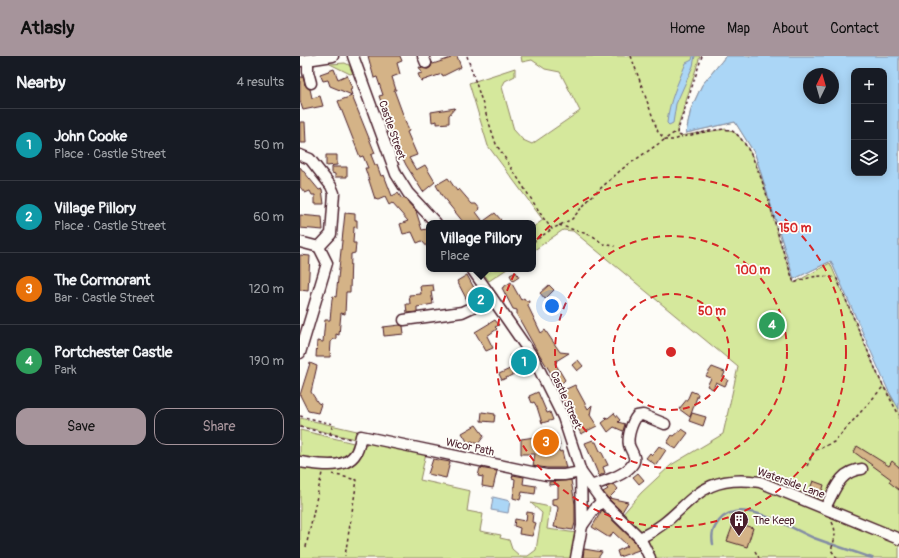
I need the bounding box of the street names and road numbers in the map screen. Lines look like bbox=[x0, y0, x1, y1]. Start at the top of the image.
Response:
street label: Castle Street bbox=[376, 99, 408, 162]
street label: Castle Street bbox=[548, 369, 585, 431]
street label: Wicor Path bbox=[445, 436, 495, 458]
street label: Waterside Lane bbox=[756, 465, 827, 501]

